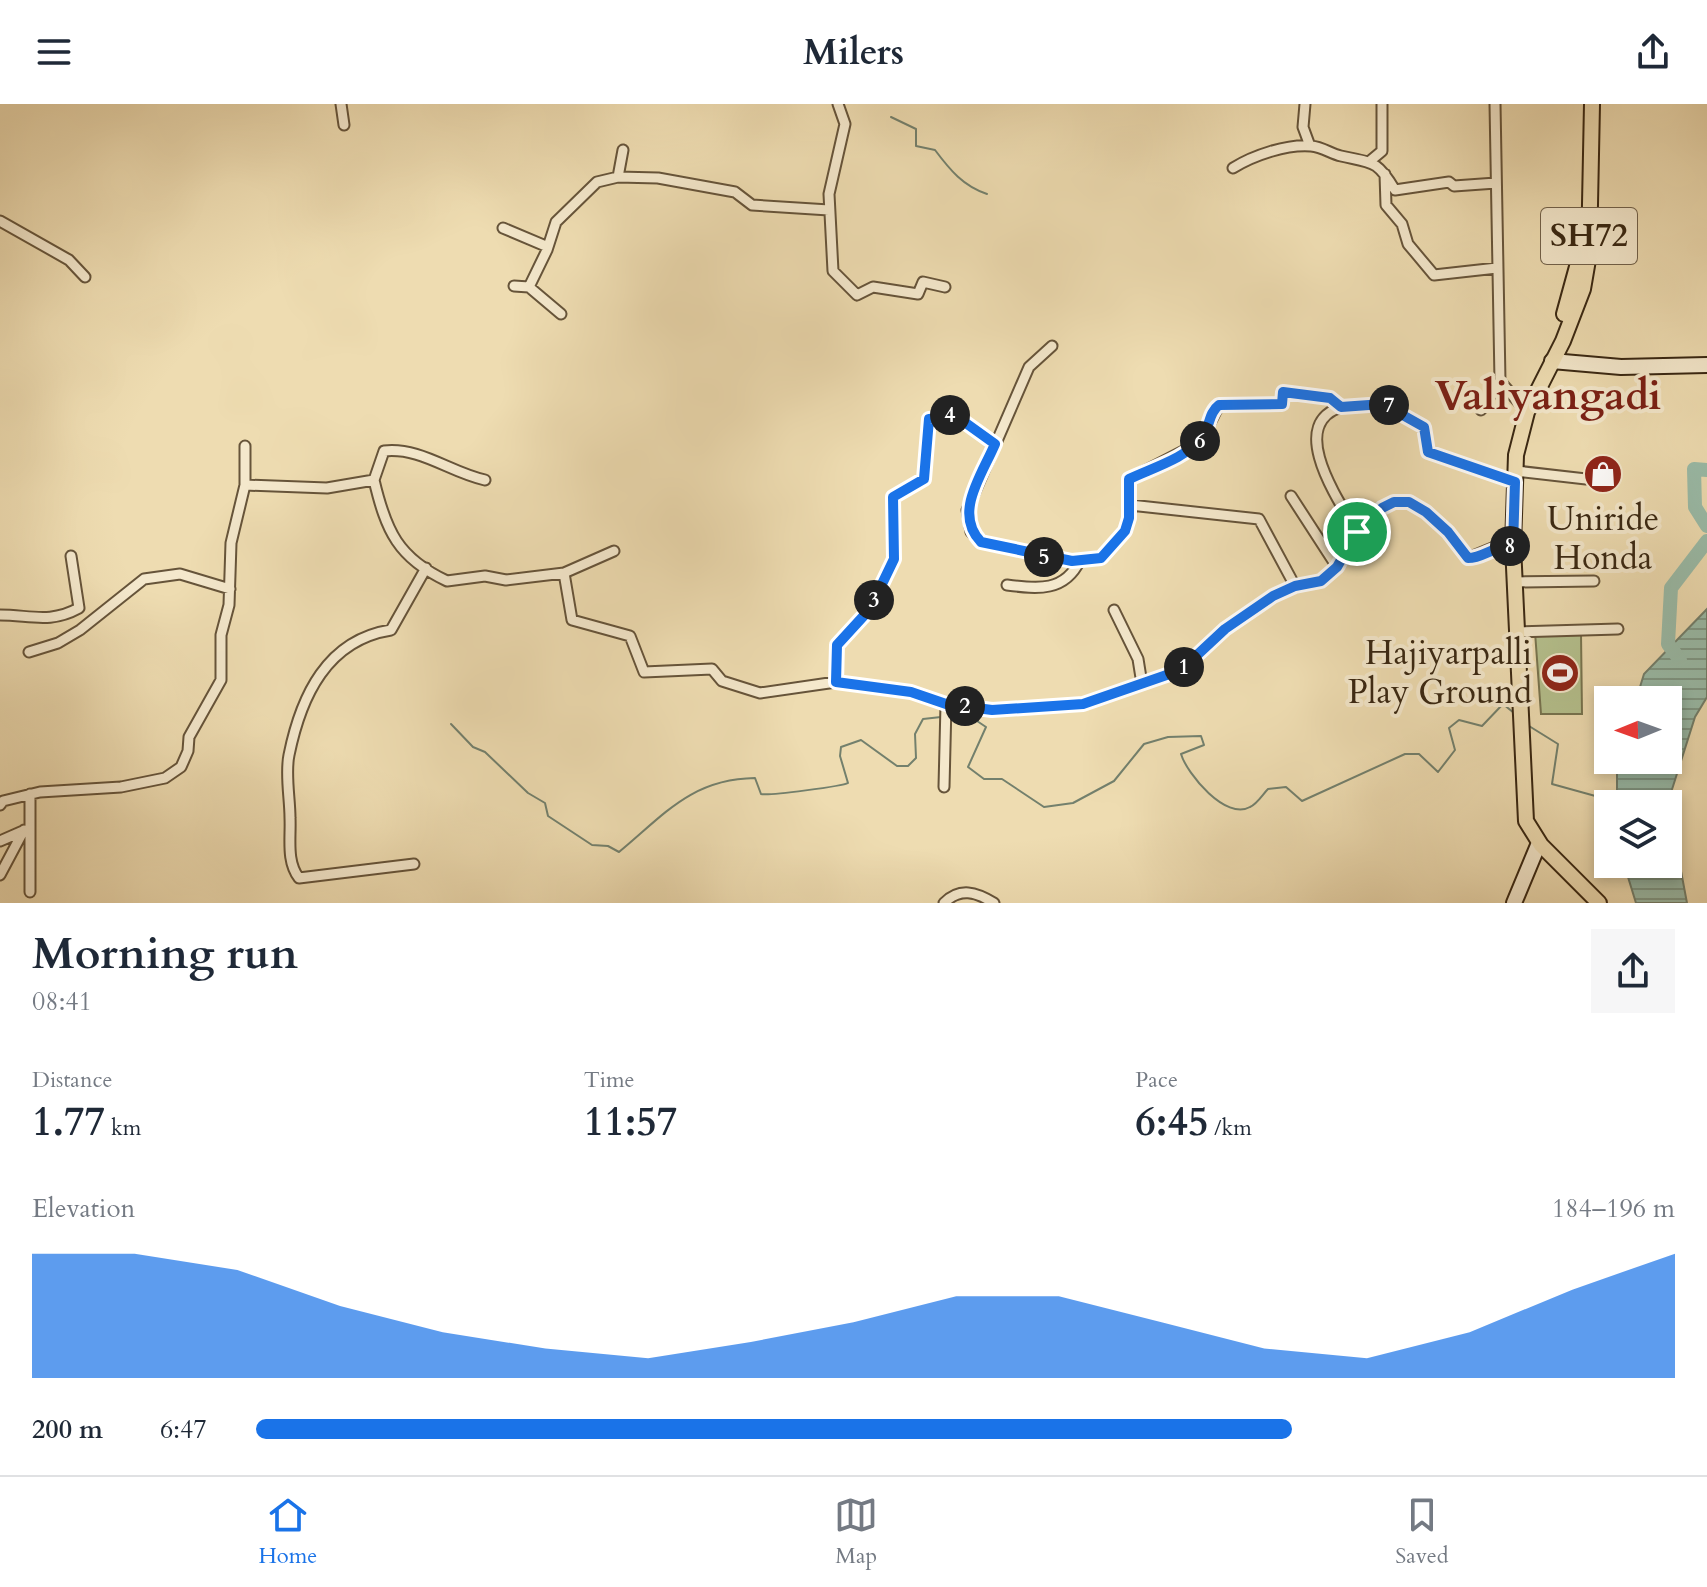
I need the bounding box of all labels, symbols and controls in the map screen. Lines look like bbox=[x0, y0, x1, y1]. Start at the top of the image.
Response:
text: Milers bbox=[803, 28, 904, 77]
icon: menu bbox=[32, 30, 76, 74]
icon: share bbox=[1631, 30, 1675, 74]
road number: SH72 bbox=[1541, 208, 1637, 264]
district label: Valiyangadi bbox=[1435, 367, 1661, 424]
pin: 7 bbox=[1369, 385, 1409, 425]
text: 7 bbox=[1383, 390, 1395, 420]
pin: 4 bbox=[930, 395, 970, 435]
text: 4 bbox=[944, 400, 956, 430]
pin: 6 bbox=[1180, 421, 1220, 461]
text: 6 bbox=[1194, 426, 1206, 456]
shop icon: Uniride Honda bbox=[1582, 453, 1624, 495]
place label: Uniride Honda bbox=[1547, 496, 1659, 581]
pin bbox=[1323, 498, 1391, 566]
icon: arrive bbox=[1335, 510, 1379, 554]
pin: 8 bbox=[1490, 526, 1530, 566]
text: 8 bbox=[1504, 531, 1516, 561]
pin: 5 bbox=[1024, 537, 1064, 577]
text: 5 bbox=[1038, 542, 1050, 572]
pin: 3 bbox=[854, 580, 894, 620]
text: 3 bbox=[868, 585, 880, 615]
place label: Hajiyarpalli Play Ground bbox=[1348, 630, 1532, 715]
pin: 1 bbox=[1164, 647, 1204, 687]
text: 1 bbox=[1178, 652, 1190, 682]
sports icon: Hajiyarpalli Play Ground bbox=[1539, 652, 1581, 694]
pin: 2 bbox=[945, 686, 985, 726]
north arrow bbox=[1594, 686, 1682, 774]
map controls bbox=[1594, 686, 1682, 878]
text: 2 bbox=[959, 691, 971, 721]
button: layers bbox=[1594, 790, 1682, 878]
text: Morning run bbox=[32, 924, 298, 984]
button: share bbox=[1591, 929, 1675, 1013]
text: 08:41 bbox=[32, 984, 92, 1019]
text: Distance bbox=[32, 1065, 112, 1095]
text: Time bbox=[584, 1065, 635, 1095]
text: Pace bbox=[1135, 1065, 1178, 1095]
text: 1.77 bbox=[32, 1095, 105, 1150]
text: 11:57 bbox=[584, 1095, 677, 1150]
text: 6:45 bbox=[1135, 1095, 1208, 1150]
text: km bbox=[105, 1113, 141, 1143]
text: /km bbox=[1208, 1113, 1252, 1143]
text: Elevation bbox=[32, 1191, 135, 1226]
text: 184–196 m bbox=[1552, 1191, 1675, 1226]
text: 200 m bbox=[32, 1412, 103, 1447]
text: 6:47 bbox=[160, 1412, 207, 1447]
tab: Home bbox=[258, 1493, 317, 1571]
tab: Map bbox=[834, 1493, 878, 1571]
tab: Saved bbox=[1395, 1493, 1449, 1571]

